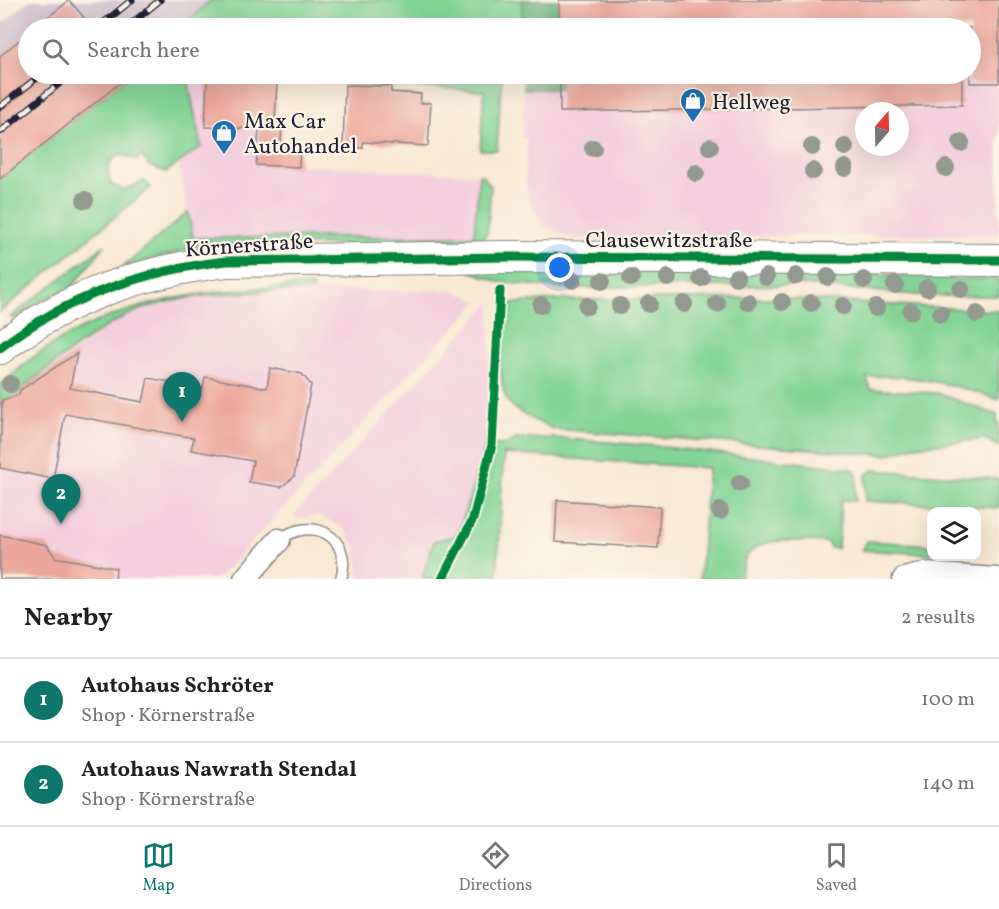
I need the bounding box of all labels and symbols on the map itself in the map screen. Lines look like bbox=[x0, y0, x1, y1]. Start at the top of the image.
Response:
shop icon: Hellweg bbox=[678, 86, 708, 124]
place label: Hellweg bbox=[712, 88, 791, 119]
north arrow bbox=[855, 102, 909, 156]
place label: Max Car Autohandel bbox=[244, 107, 357, 163]
shop icon: Max Car Autohandel bbox=[209, 118, 239, 156]
street label: Clausewitzstraße bbox=[585, 226, 753, 257]
street label: Körnerstraße bbox=[184, 227, 314, 266]
your location bbox=[545, 253, 574, 282]
pin: 1 bbox=[162, 372, 201, 422]
pin: 2 bbox=[42, 474, 80, 524]

